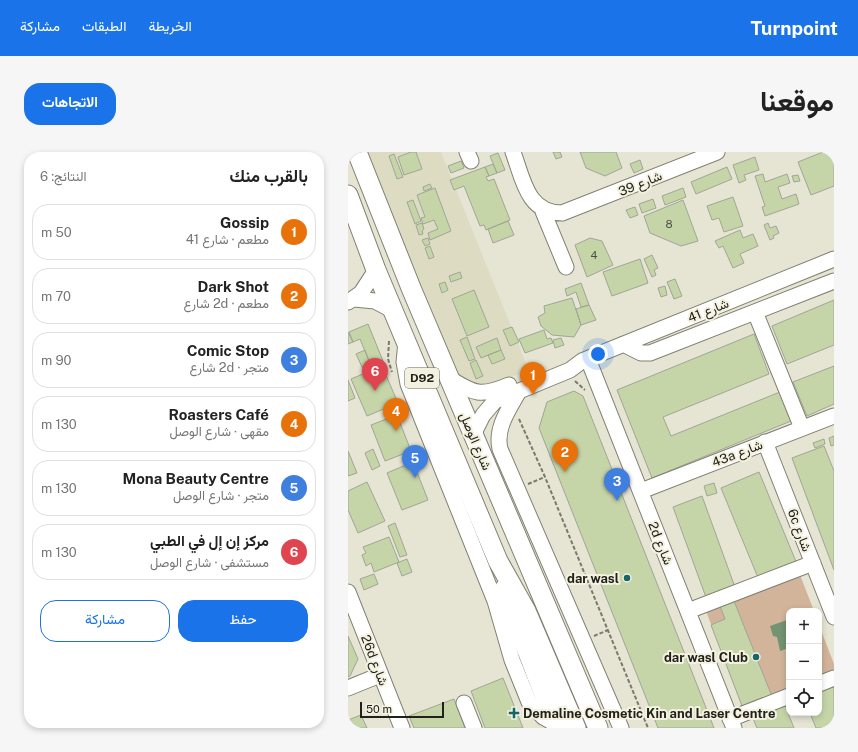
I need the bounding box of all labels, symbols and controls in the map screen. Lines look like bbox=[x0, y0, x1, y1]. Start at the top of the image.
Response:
text: Turnpoint bbox=[751, 17, 838, 39]
text: مشاركة bbox=[20, 18, 60, 34]
text: الطبقات bbox=[82, 18, 126, 34]
text: الخريطة bbox=[148, 18, 192, 34]
button: الاتجاهات bbox=[24, 83, 116, 125]
text: موقعنا bbox=[760, 84, 834, 117]
text: بالقرب منك bbox=[230, 166, 308, 186]
street label: شارع 39 bbox=[616, 168, 665, 201]
text: النتائج: 6 bbox=[40, 169, 87, 184]
text: Gossip bbox=[220, 214, 269, 231]
house number: 8 bbox=[665, 218, 673, 230]
text: 50 m bbox=[41, 225, 72, 240]
text: 1 bbox=[291, 225, 297, 240]
text: مطعم · شارع 41 bbox=[186, 232, 269, 247]
house number: 4 bbox=[591, 249, 598, 261]
text: Dark Shot bbox=[198, 278, 269, 295]
text: 70 m bbox=[41, 289, 71, 304]
text: 2 bbox=[290, 289, 298, 304]
street label: شارع 41 bbox=[686, 295, 732, 327]
text: مطعم · 2d شارع bbox=[184, 296, 269, 311]
text: Comic Stop bbox=[187, 342, 269, 359]
your location bbox=[588, 344, 608, 364]
text: 90 m bbox=[41, 353, 71, 368]
text: 3 bbox=[290, 353, 298, 368]
pin: 6 bbox=[362, 358, 388, 391]
text: متجر · 2d شارع bbox=[189, 360, 269, 375]
pin: 1 bbox=[520, 362, 546, 395]
road number: D92 bbox=[405, 368, 439, 388]
pin: 4 bbox=[383, 398, 409, 431]
text: Roasters Café bbox=[168, 406, 269, 423]
street label: شارع الوصل bbox=[455, 410, 494, 473]
text: 130 m bbox=[41, 417, 77, 432]
text: 4 bbox=[290, 417, 298, 432]
text: مقهى · شارع الوصل bbox=[170, 424, 269, 439]
street label: 43a شارع bbox=[710, 437, 765, 472]
pin: 2 bbox=[552, 439, 578, 472]
pin: 5 bbox=[402, 445, 428, 478]
pin: 3 bbox=[604, 468, 630, 501]
text: Mona Beauty Centre bbox=[123, 470, 269, 487]
text: 130 m bbox=[41, 481, 77, 496]
text: 5 bbox=[290, 481, 298, 496]
text: متجر · شارع الوصل bbox=[173, 488, 269, 503]
street label: 6c شارع bbox=[783, 507, 814, 554]
street label: 2d شارع bbox=[643, 520, 676, 568]
text: مركز إن إل في الطبي bbox=[150, 532, 269, 549]
text: 130 m bbox=[41, 545, 77, 560]
text: 6 bbox=[290, 545, 298, 560]
text: مستشفى · شارع الوصل bbox=[150, 555, 269, 570]
place label: dar wasl bbox=[567, 571, 619, 586]
marker: dar wasl bbox=[622, 573, 632, 583]
button: مشاركة bbox=[40, 600, 170, 642]
button: حفظ bbox=[178, 600, 308, 642]
map controls bbox=[786, 608, 822, 716]
button: + bbox=[786, 608, 822, 644]
street label: 26d شارع bbox=[356, 633, 391, 688]
button: − bbox=[786, 644, 822, 680]
place label: dar wasl Club bbox=[664, 650, 748, 665]
marker: dar wasl Club bbox=[751, 652, 761, 662]
button: locate bbox=[786, 680, 822, 716]
scale bar bbox=[360, 700, 444, 719]
text: 50 m bbox=[366, 703, 392, 715]
place label: Demaline Cosmetic Kin and Laser Centre bbox=[523, 706, 775, 721]
marker: Demaline Cosmetic Kin and Laser Centre bbox=[508, 707, 520, 719]

